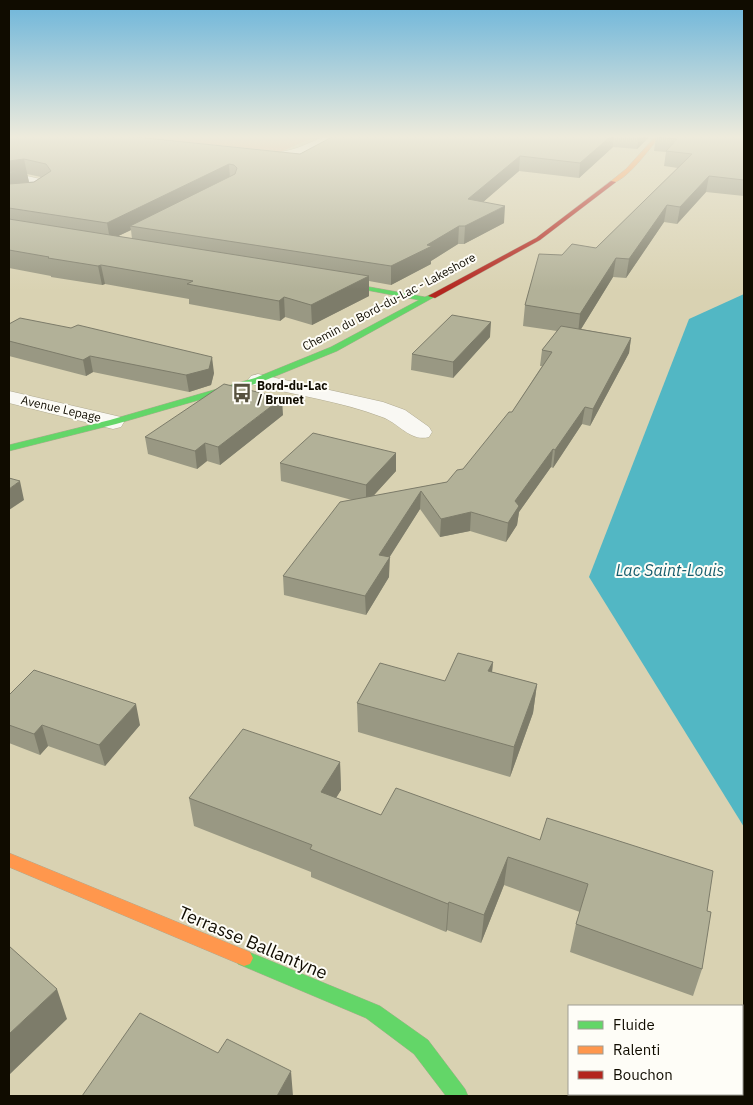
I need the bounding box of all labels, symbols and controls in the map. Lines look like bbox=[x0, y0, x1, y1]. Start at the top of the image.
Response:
street label: Chemin du Bord-du-Lac - Lakeshore bbox=[299, 249, 478, 354]
place label: Bord-du-Lac / Brunet bbox=[257, 378, 328, 407]
bus stop icon: Bord-du-Lac / Brunet bbox=[231, 382, 253, 404]
street label: Avenue Lepage bbox=[20, 392, 103, 425]
water label: Lac Saint-Louis bbox=[616, 560, 724, 580]
street label: Terrasse Ballantyne bbox=[175, 901, 331, 984]
legend bbox=[568, 1005, 743, 1095]
text: Fluide bbox=[613, 1015, 655, 1034]
text: Ralenti bbox=[613, 1040, 660, 1059]
text: Bouchon bbox=[613, 1065, 673, 1084]

